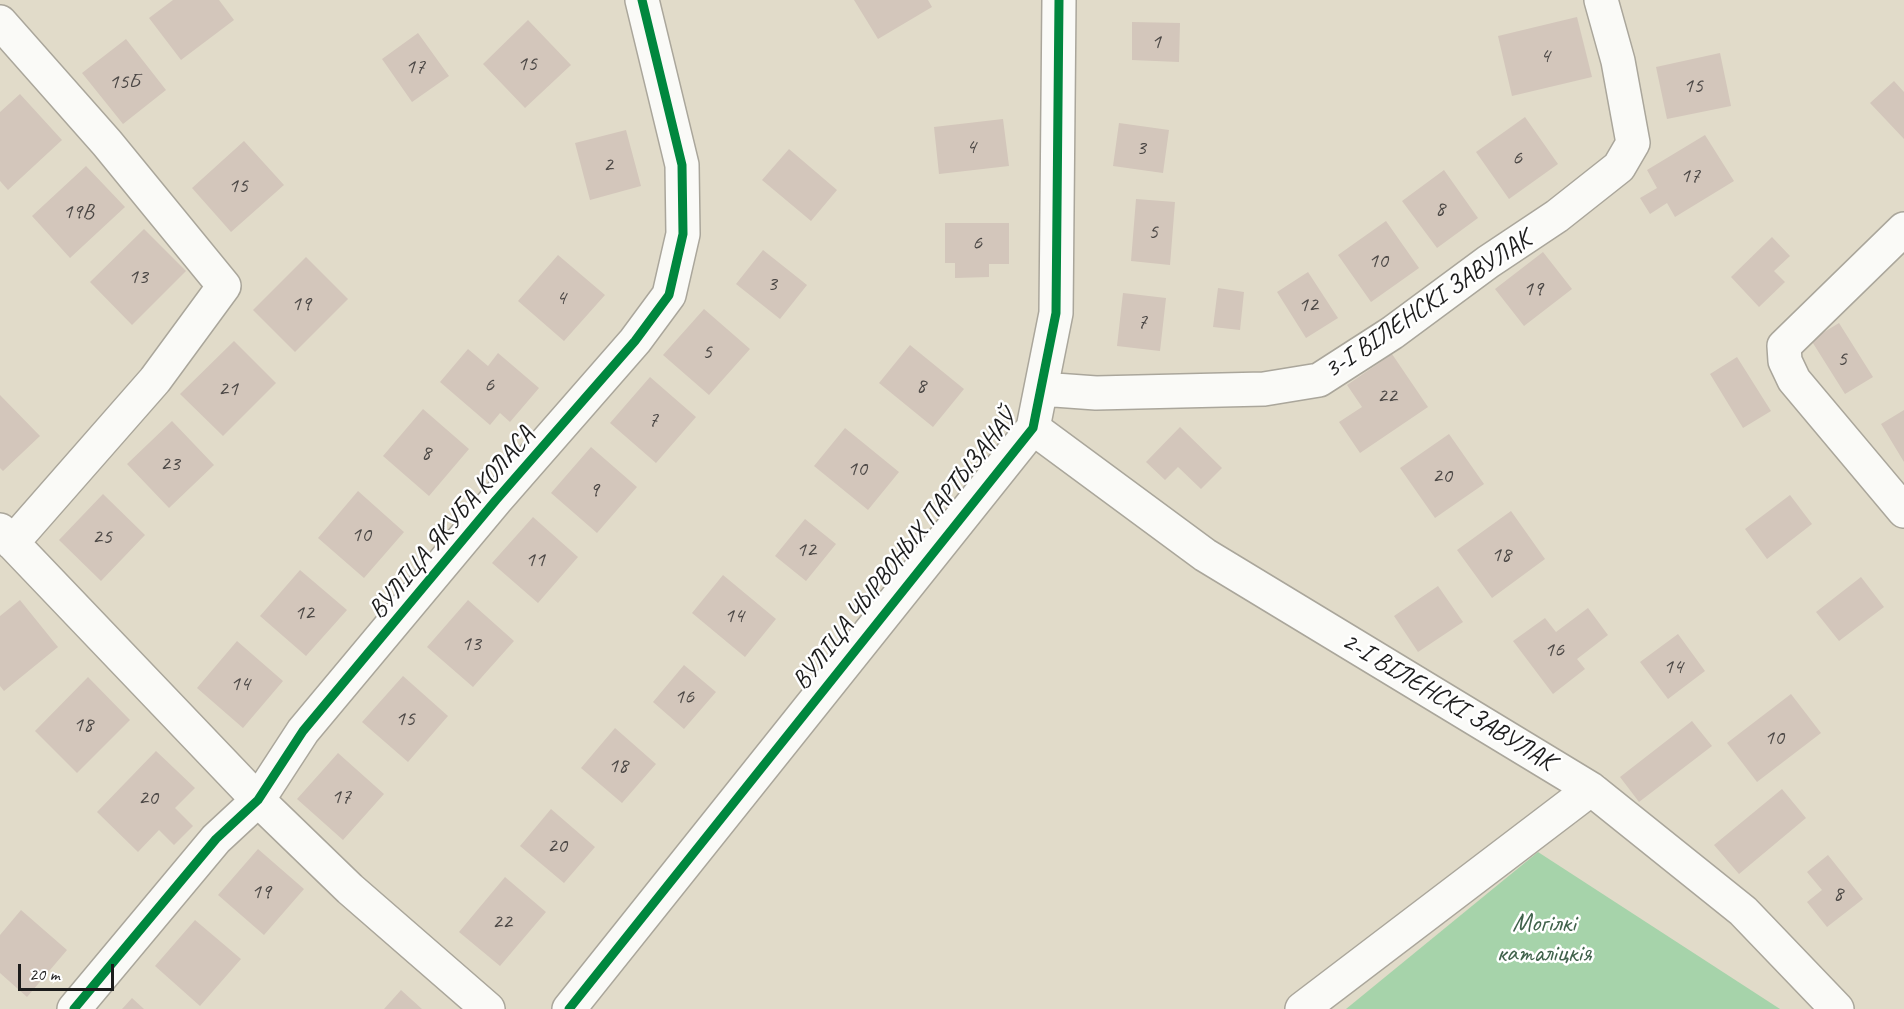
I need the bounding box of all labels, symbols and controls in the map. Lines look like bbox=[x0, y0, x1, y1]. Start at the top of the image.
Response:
house number: 1 bbox=[1151, 29, 1161, 55]
house number: 4 bbox=[1540, 43, 1550, 69]
house number: 15 bbox=[517, 51, 537, 77]
house number: 17 bbox=[405, 54, 425, 80]
house number: 15Б bbox=[109, 69, 139, 95]
house number: 15 bbox=[1683, 73, 1703, 99]
house number: 4 bbox=[966, 134, 976, 160]
house number: 3 bbox=[1136, 135, 1146, 161]
house number: 6 bbox=[1512, 145, 1522, 171]
house number: 2 bbox=[603, 152, 613, 178]
house number: 17 bbox=[1680, 163, 1700, 189]
house number: 15 bbox=[228, 173, 248, 199]
house number: 8 bbox=[1435, 196, 1445, 222]
house number: 19В bbox=[62, 199, 94, 225]
house number: 5 bbox=[1148, 219, 1158, 245]
street label: 3-І ВІЛЕНСКІ ЗАВУЛАК bbox=[1319, 224, 1537, 386]
house number: 6 bbox=[972, 230, 982, 256]
house number: 10 bbox=[1368, 248, 1388, 274]
house number: 13 bbox=[128, 264, 148, 290]
house number: 3 bbox=[767, 271, 777, 297]
house number: 19 bbox=[1523, 276, 1543, 302]
house number: 4 bbox=[556, 285, 566, 311]
house number: 19 bbox=[291, 291, 311, 317]
house number: 12 bbox=[1298, 292, 1318, 318]
house number: 7 bbox=[1137, 309, 1147, 335]
house number: 5 bbox=[702, 339, 712, 365]
house number: 5 bbox=[1837, 346, 1847, 372]
house number: 6 bbox=[484, 372, 494, 398]
house number: 8 bbox=[916, 373, 926, 399]
house number: 21 bbox=[218, 376, 238, 402]
house number: 22 bbox=[1377, 383, 1397, 409]
street label: ВУЛІЦА ЧЫРВОНЫХ ПАРТЫЗАНАЎ bbox=[786, 404, 1024, 696]
house number: 7 bbox=[648, 407, 658, 433]
street label: ВУЛІЦА ЯКУБА КОЛАСА bbox=[362, 420, 542, 626]
house number: 8 bbox=[421, 440, 431, 466]
house number: 23 bbox=[160, 451, 180, 477]
house number: 10 bbox=[847, 456, 867, 482]
house number: 20 bbox=[1432, 463, 1452, 489]
house number: 9 bbox=[589, 477, 599, 503]
house number: 10 bbox=[351, 522, 371, 548]
house number: 25 bbox=[92, 524, 112, 550]
house number: 12 bbox=[796, 537, 816, 563]
house number: 18 bbox=[1491, 542, 1511, 568]
house number: 11 bbox=[525, 547, 545, 573]
house number: 12 bbox=[294, 600, 314, 626]
house number: 14 bbox=[724, 603, 744, 629]
street label: 2-І ВІЛЕНСКІ ЗАВУЛАК bbox=[1336, 626, 1560, 778]
house number: 13 bbox=[461, 631, 481, 657]
house number: 16 bbox=[1544, 637, 1564, 663]
house number: 14 bbox=[1663, 654, 1683, 680]
house number: 14 bbox=[230, 671, 250, 697]
house number: 16 bbox=[674, 684, 694, 710]
house number: 15 bbox=[395, 706, 415, 732]
house number: 18 bbox=[73, 712, 93, 738]
house number: 10 bbox=[1764, 725, 1784, 751]
house number: 18 bbox=[608, 753, 628, 779]
house number: 17 bbox=[331, 784, 351, 810]
house number: 20 bbox=[138, 785, 158, 811]
house number: 20 bbox=[547, 833, 567, 859]
house number: 19 bbox=[251, 879, 271, 905]
house number: 8 bbox=[1833, 881, 1843, 907]
park label: Могілкі каталіцкія bbox=[1496, 908, 1592, 970]
house number: 22 bbox=[492, 909, 512, 935]
scale bar bbox=[21, 952, 117, 990]
text: 20 m bbox=[29, 963, 60, 985]

